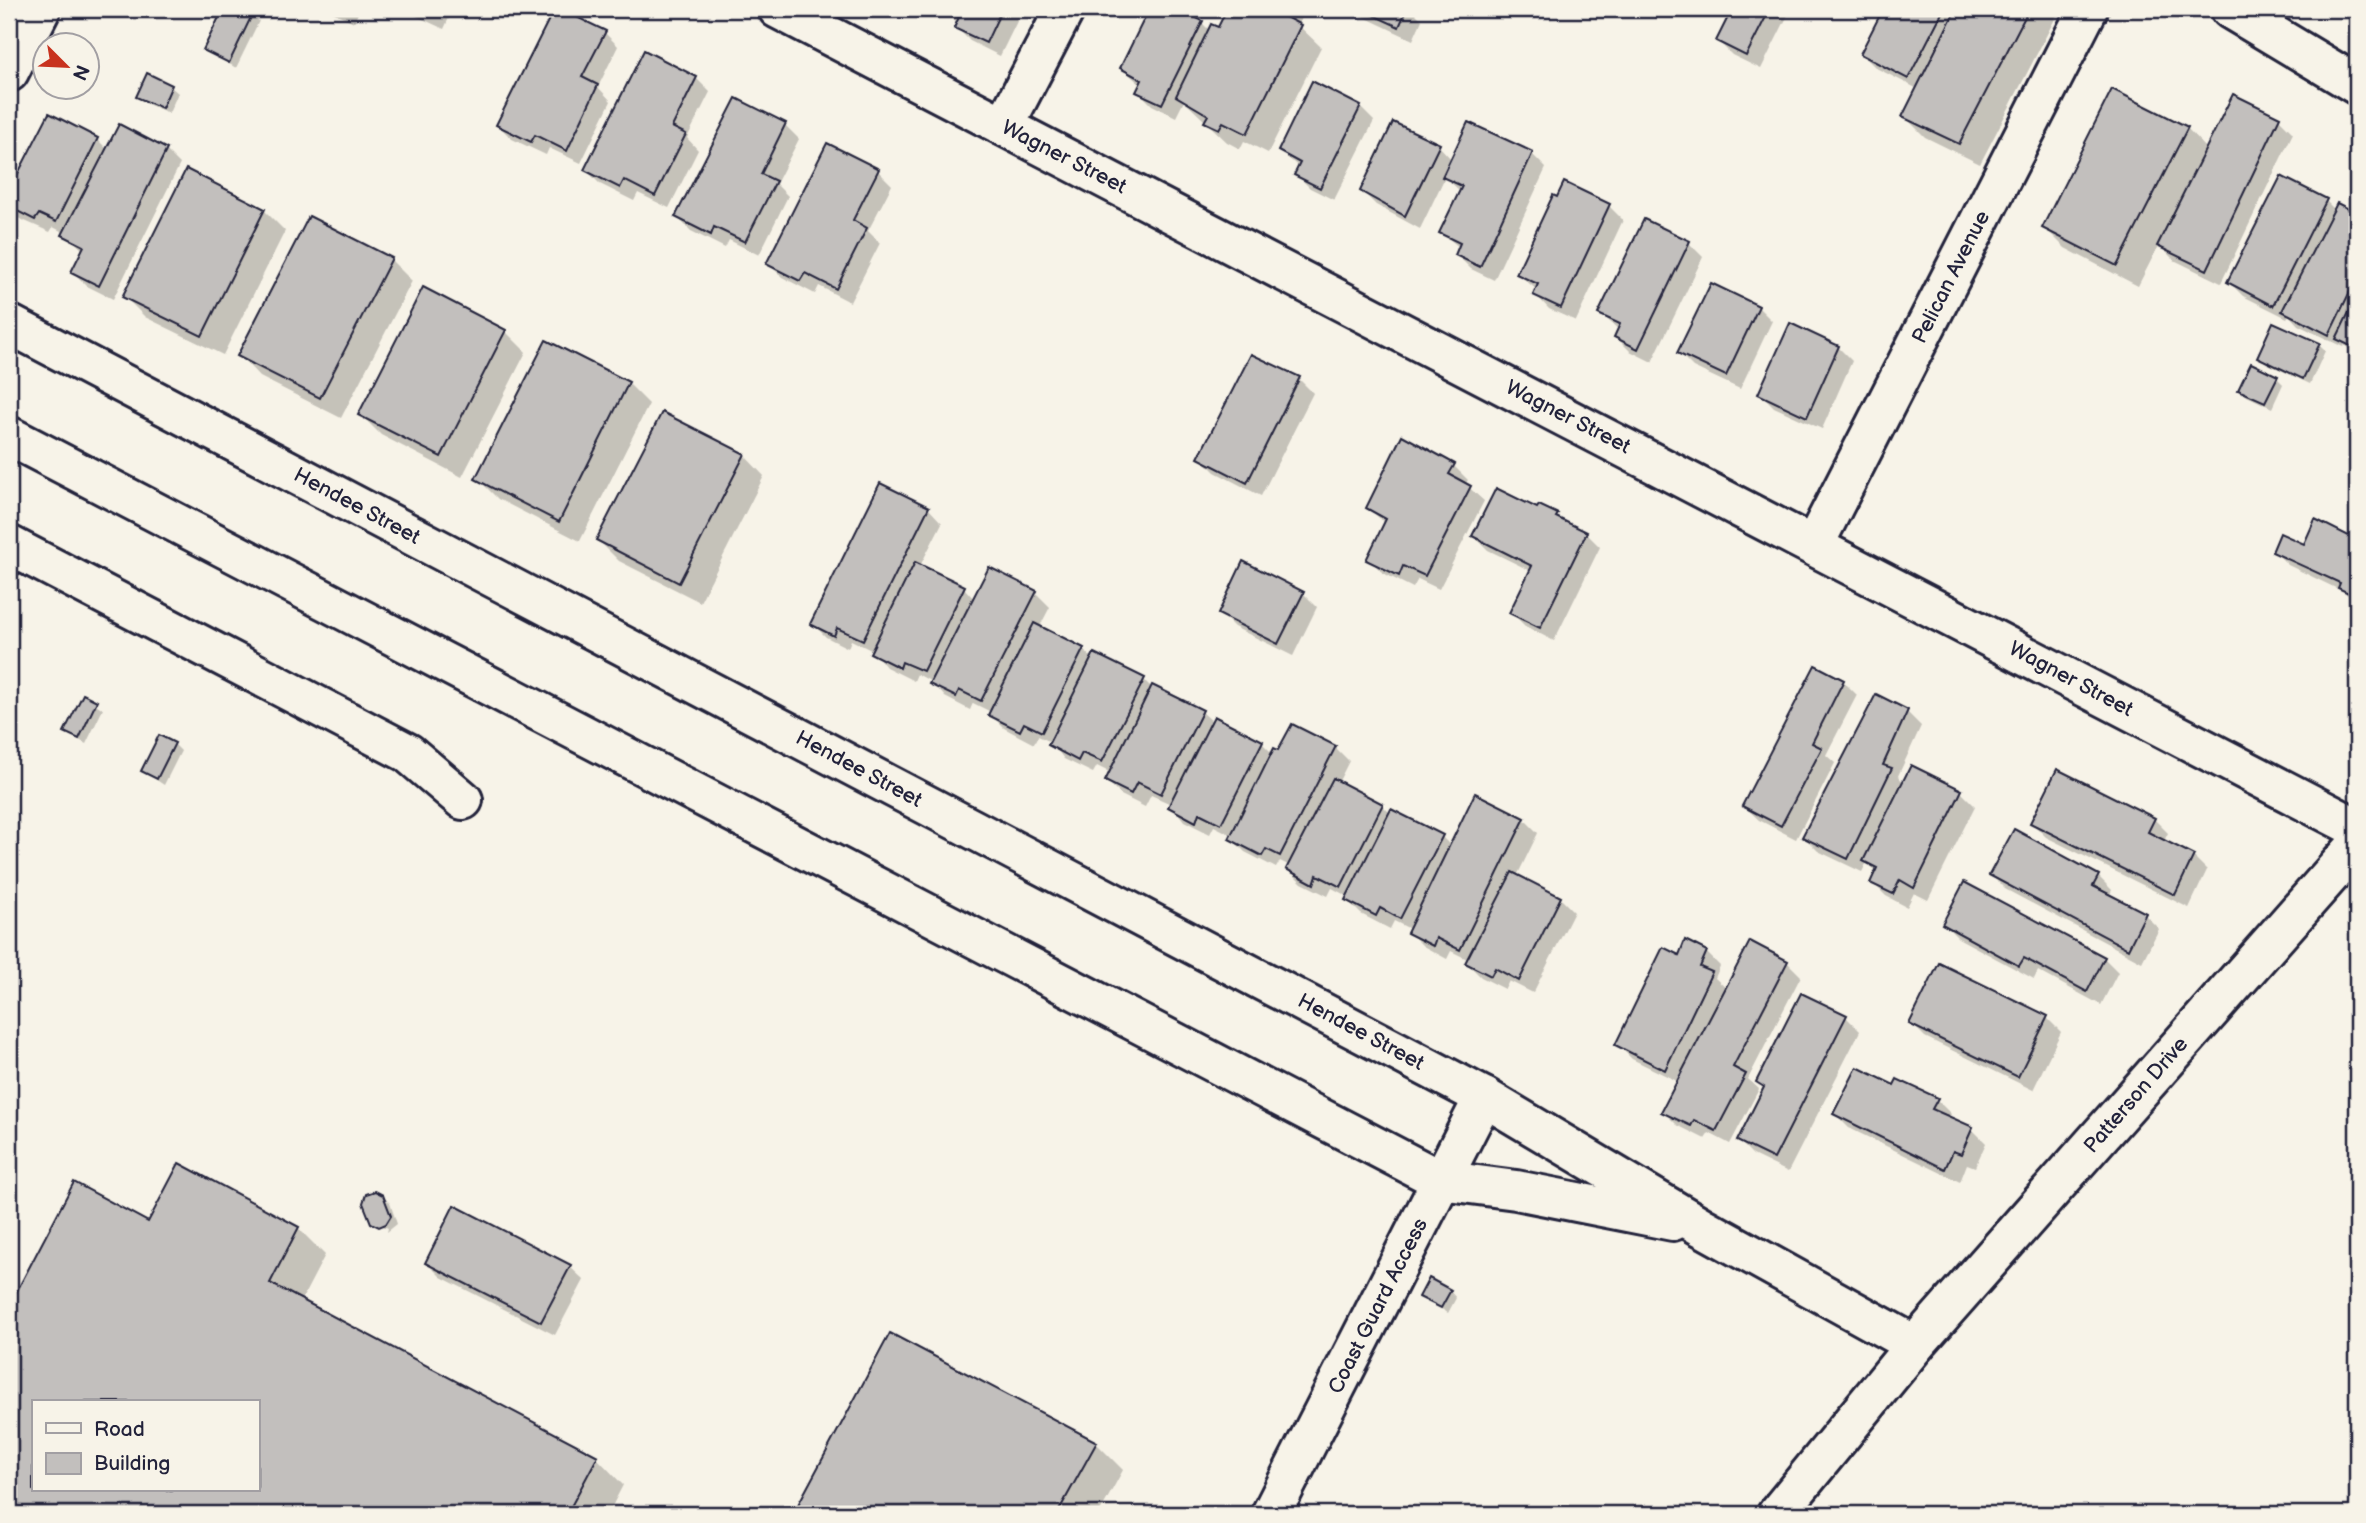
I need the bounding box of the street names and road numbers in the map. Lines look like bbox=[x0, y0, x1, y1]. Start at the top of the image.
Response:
street label: Wagner Street bbox=[997, 115, 1131, 199]
street label: Pelican Avenue bbox=[1907, 207, 1995, 347]
street label: Wagner Street bbox=[1501, 375, 1635, 459]
street label: Hendee Street bbox=[290, 462, 425, 550]
street label: Wagner Street bbox=[2005, 636, 2138, 722]
street label: Hendee Street bbox=[792, 725, 927, 813]
street label: Hendee Street bbox=[1294, 988, 1429, 1076]
street label: Patterson Drive bbox=[2079, 1032, 2193, 1158]
street label: Coast Guard Access bbox=[1323, 1214, 1433, 1398]

